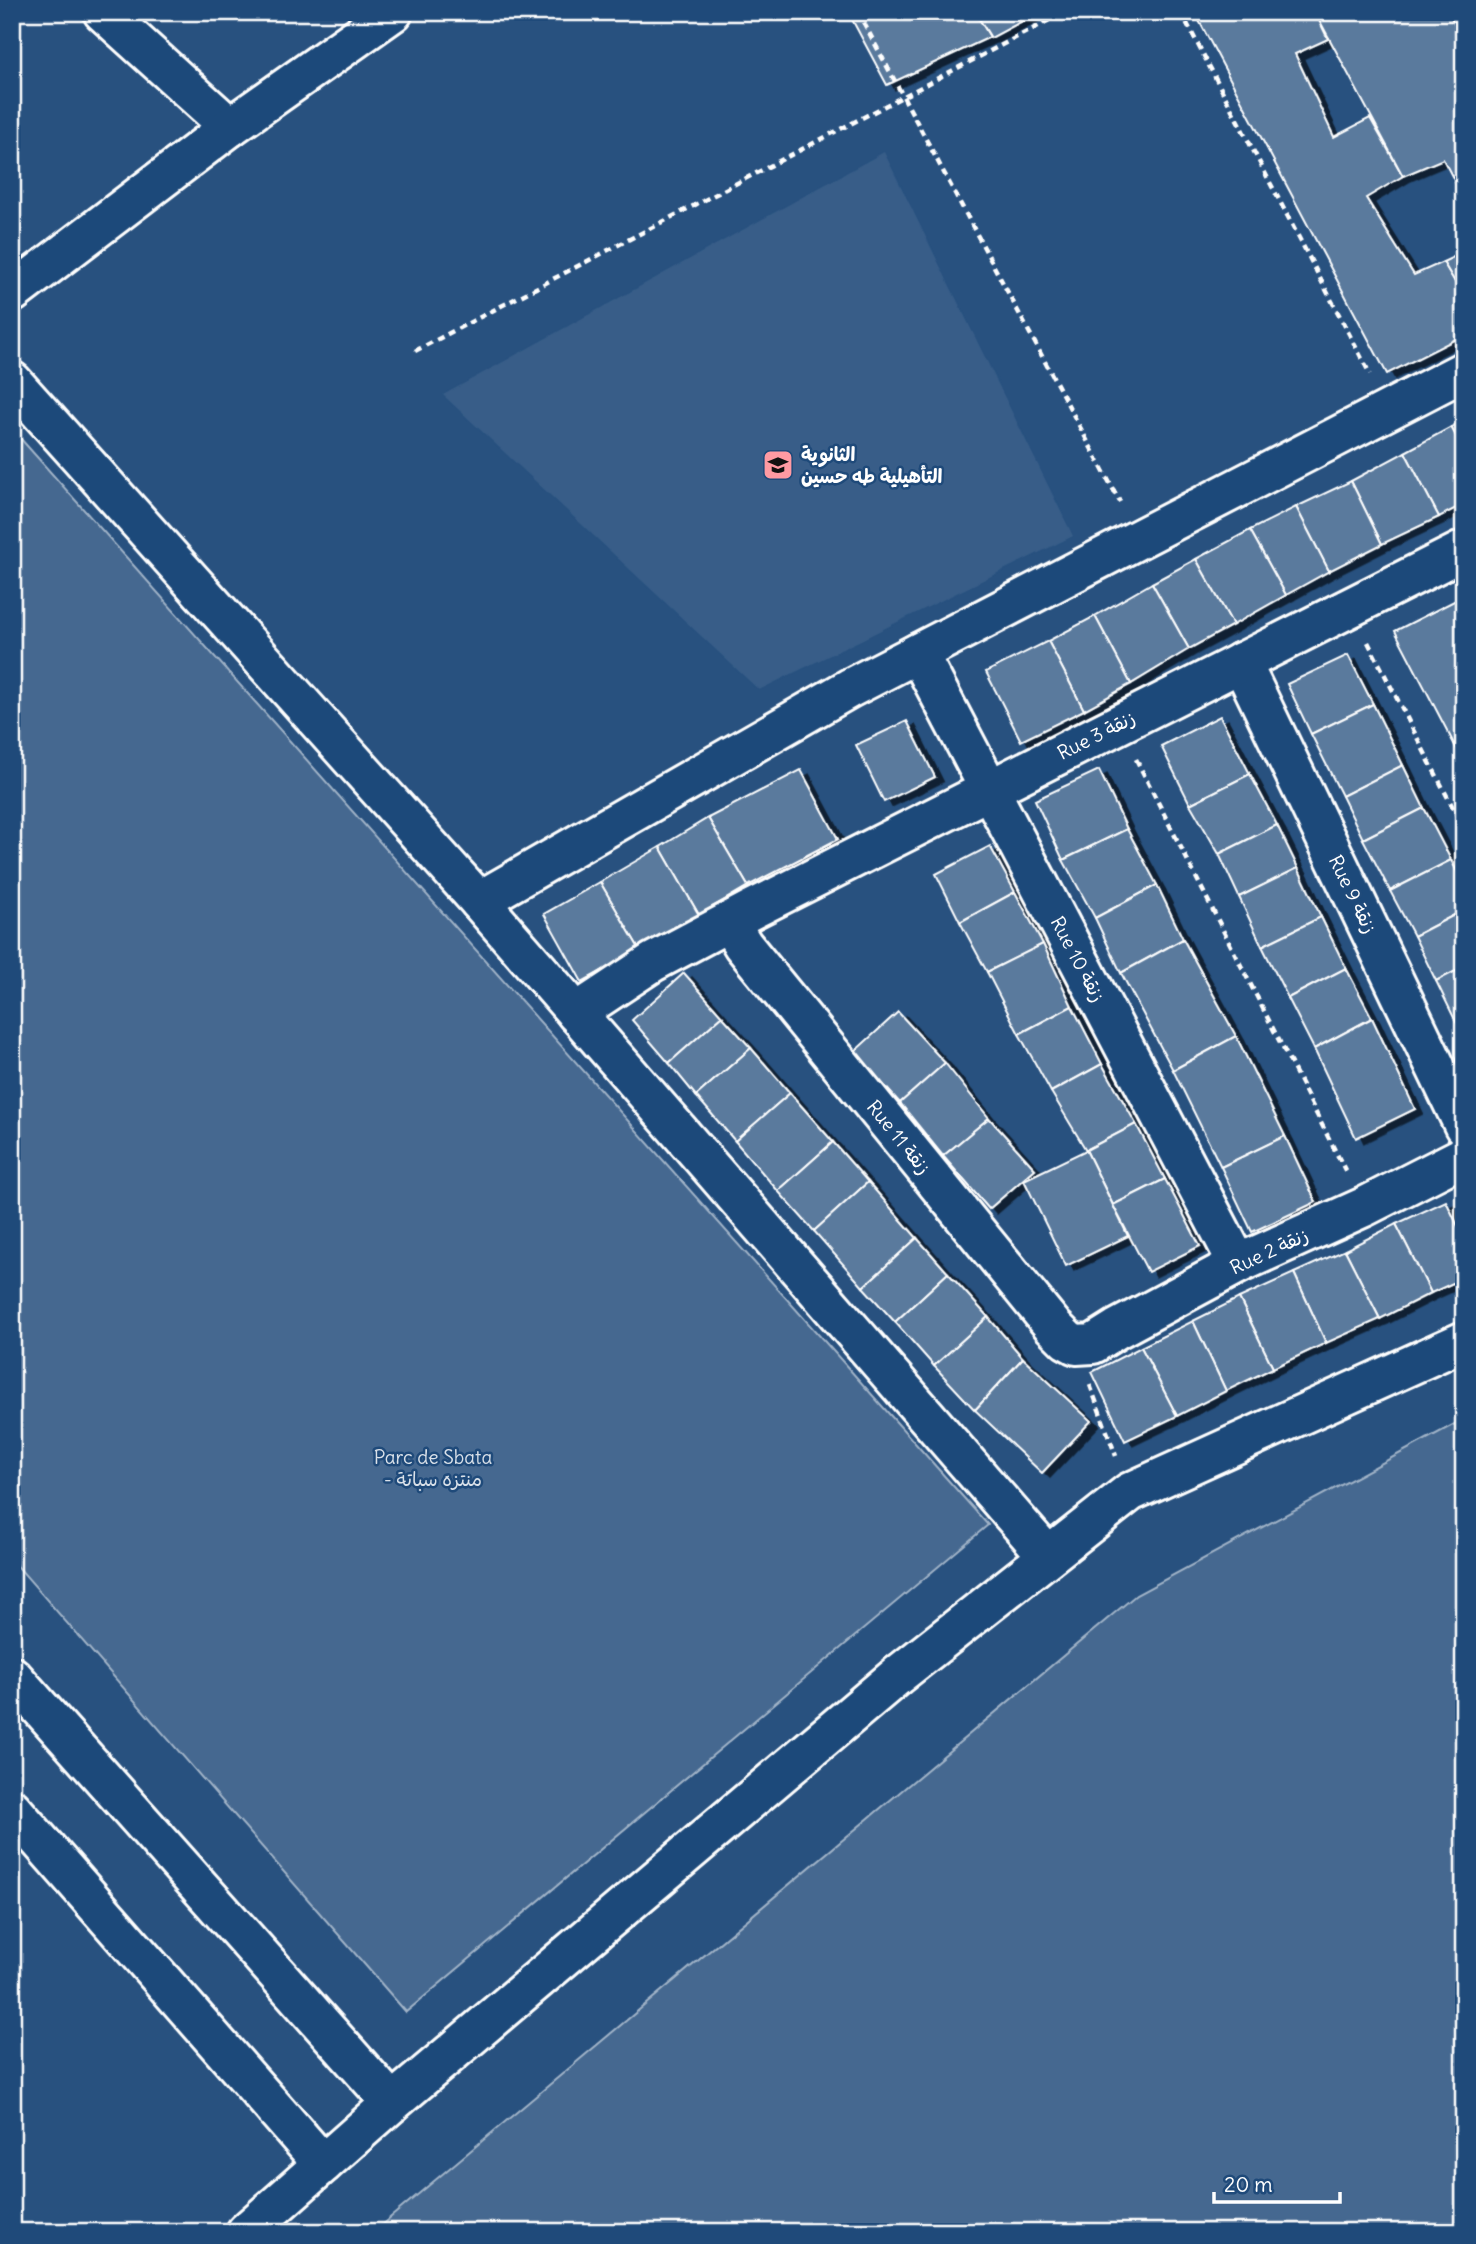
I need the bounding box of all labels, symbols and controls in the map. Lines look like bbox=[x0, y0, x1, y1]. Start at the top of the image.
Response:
place label: الثانوية التأهيلية طه حسين bbox=[801, 442, 943, 488]
school or university icon: الثانوية التأهيلية طه حسين bbox=[761, 448, 795, 482]
street label: Rue 3 زنقة bbox=[1053, 705, 1139, 765]
street label: Rue 9 زنقة bbox=[1324, 851, 1382, 937]
street label: Rue 10 زنقة bbox=[1045, 912, 1111, 1006]
street label: Rue 11 زنقة bbox=[862, 1095, 936, 1179]
street label: Rue 2 زنقة bbox=[1226, 1222, 1312, 1280]
park label: Parc de Sbata - منتزه سباتة bbox=[374, 1445, 492, 1491]
scale bar bbox=[1214, 2160, 1340, 2204]
text: 20 m bbox=[1224, 2171, 1273, 2198]

